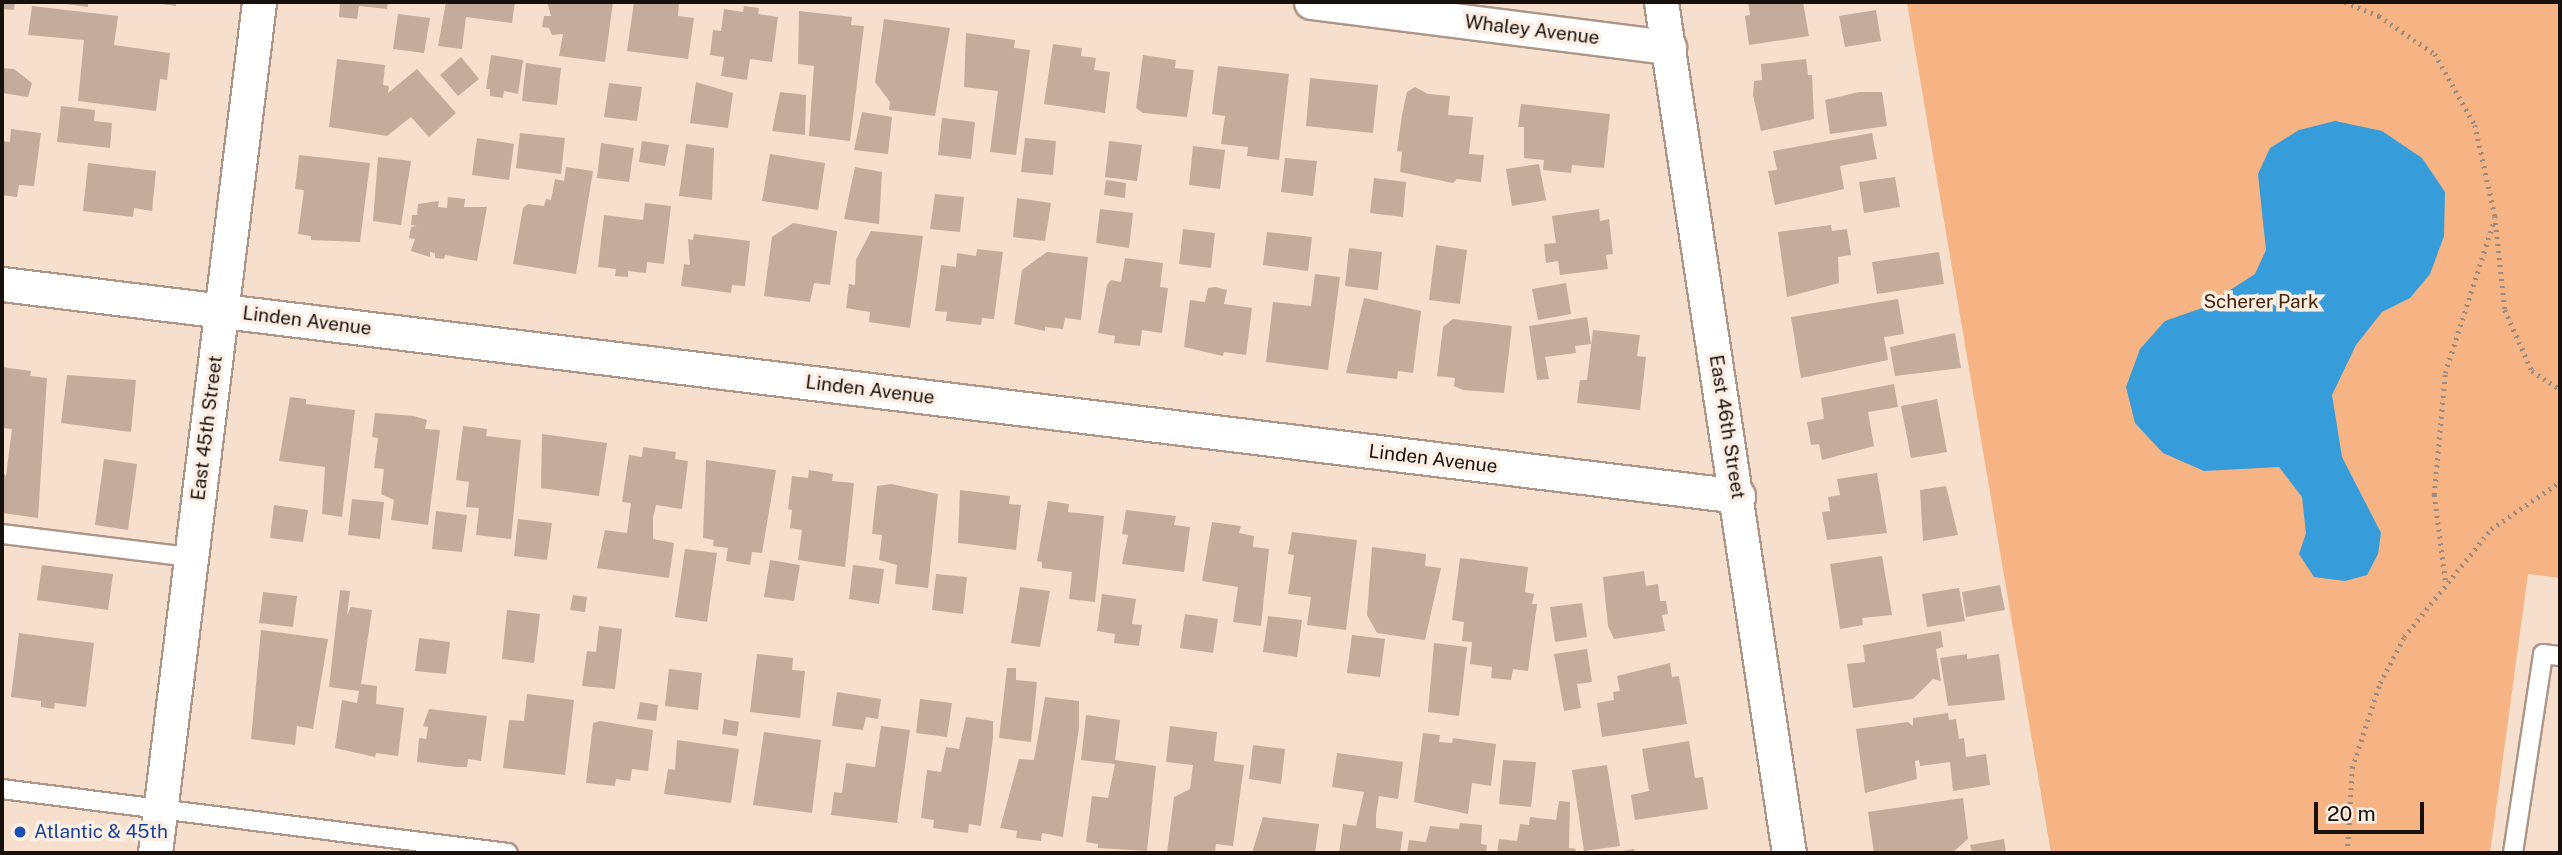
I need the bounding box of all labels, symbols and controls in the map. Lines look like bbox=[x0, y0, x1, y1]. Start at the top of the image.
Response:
street label: Whaley Avenue bbox=[1463, 10, 1601, 50]
park label: Scherer Park bbox=[2203, 291, 2319, 313]
street label: Linden Avenue bbox=[241, 302, 373, 340]
street label: East 46th Street bbox=[1704, 353, 1750, 501]
street label: East 45th Street bbox=[187, 354, 227, 502]
street label: Linden Avenue bbox=[804, 371, 936, 409]
street label: Linden Avenue bbox=[1367, 440, 1499, 478]
scale bar bbox=[2317, 788, 2427, 832]
text: 20 m bbox=[2327, 801, 2376, 826]
place label: Atlantic & 45th bbox=[34, 821, 168, 843]
marker: Atlantic & 45th bbox=[12, 824, 28, 840]

